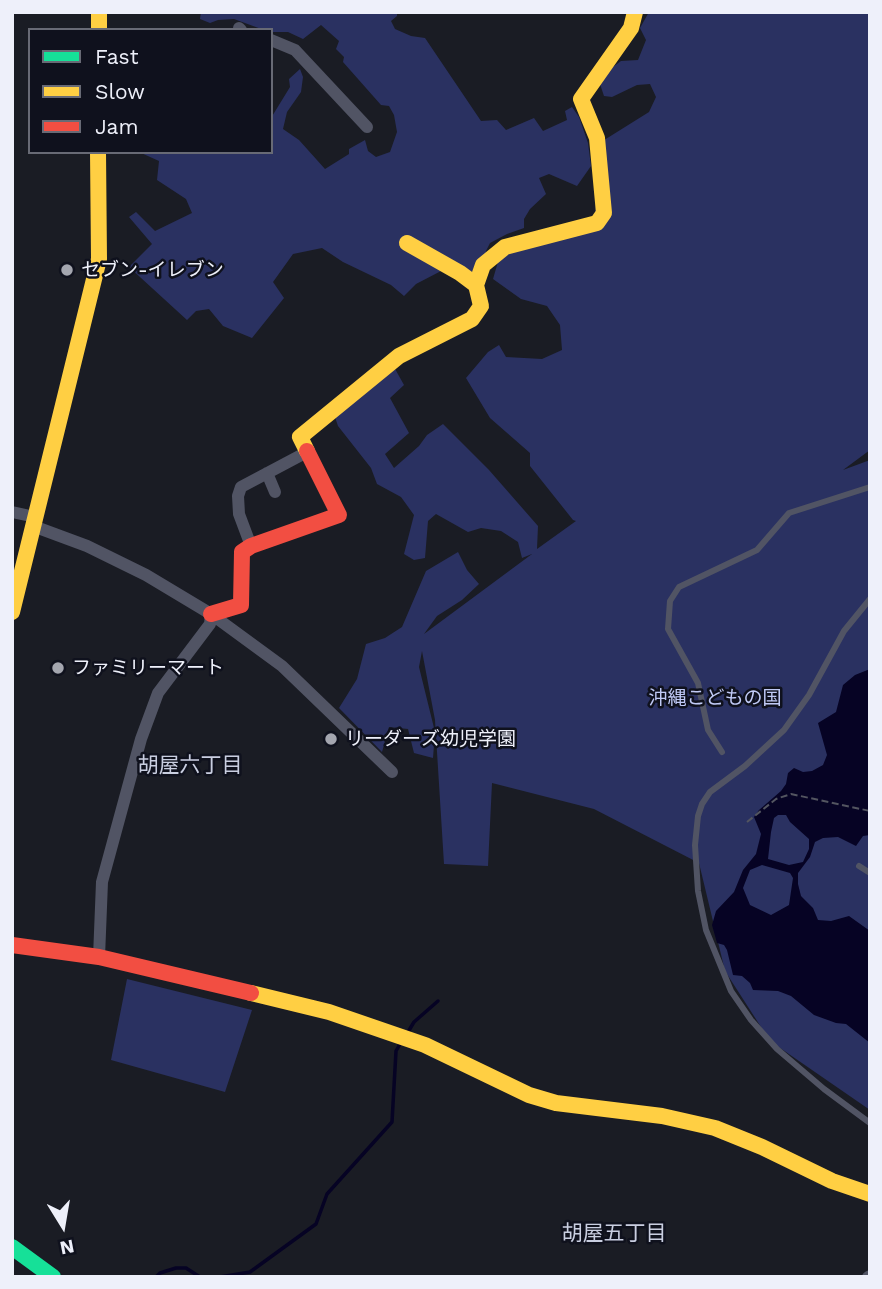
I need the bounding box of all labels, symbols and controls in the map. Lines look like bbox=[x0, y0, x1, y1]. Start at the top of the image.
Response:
legend bbox=[28, 28, 273, 154]
text: Fast bbox=[95, 44, 139, 69]
text: Slow bbox=[95, 79, 145, 104]
text: Jam bbox=[95, 114, 138, 139]
place label: セブン-イレブン bbox=[81, 259, 224, 281]
marker: セブン-イレブン bbox=[59, 262, 75, 278]
place label: ファミリーマート bbox=[72, 657, 224, 679]
marker: ファミリーマート bbox=[50, 660, 66, 676]
park label: 沖縄こどもの国 bbox=[649, 687, 781, 709]
place label: リーダーズ幼児学園 bbox=[345, 728, 516, 750]
marker: リーダーズ幼児学園 bbox=[323, 731, 339, 747]
district label: 胡屋六丁目 bbox=[138, 753, 242, 779]
north arrow bbox=[28, 1191, 98, 1261]
district label: 胡屋五丁目 bbox=[562, 1221, 666, 1247]
text: N bbox=[58, 1234, 76, 1260]

